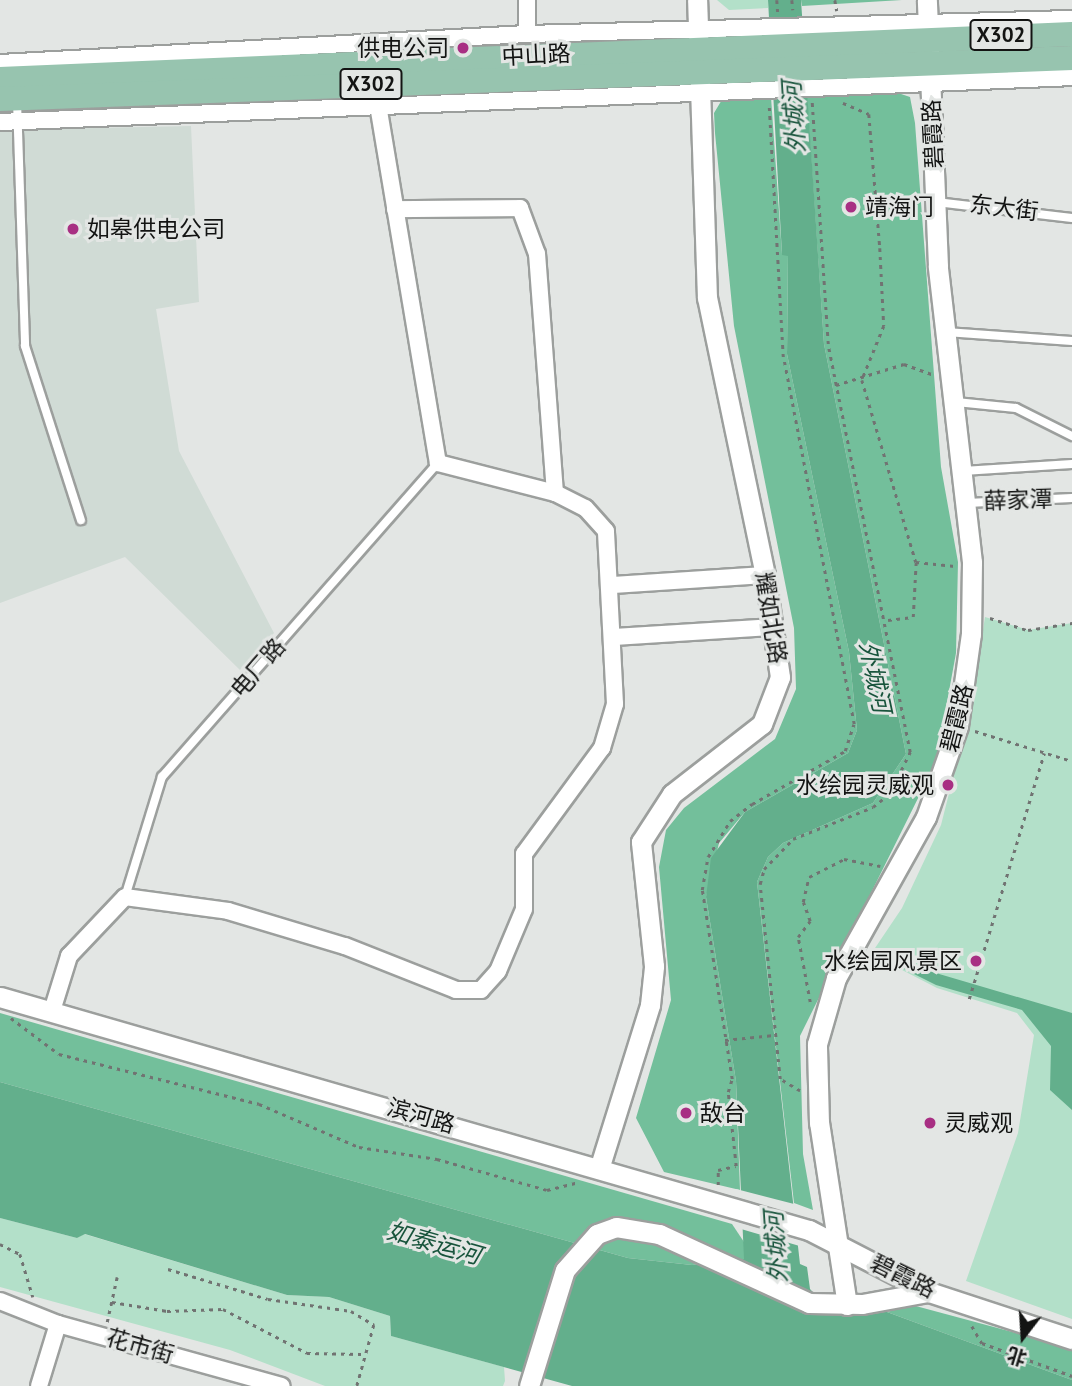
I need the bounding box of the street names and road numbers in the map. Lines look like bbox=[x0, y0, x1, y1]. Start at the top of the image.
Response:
road number: X302 bbox=[968, 18, 1034, 52]
street label: 中山路 bbox=[501, 39, 571, 71]
road number: X302 bbox=[338, 66, 404, 102]
street label: 碧霞路 bbox=[917, 99, 949, 169]
street label: 东大街 bbox=[968, 190, 1040, 226]
street label: 薛家潭 bbox=[983, 485, 1053, 515]
street label: 耀如北路 bbox=[750, 570, 792, 666]
street label: 电厂路 bbox=[225, 633, 291, 703]
street label: 碧霞路 bbox=[935, 681, 979, 755]
street label: 滨河路 bbox=[384, 1093, 458, 1139]
street label: 碧霞路 bbox=[866, 1248, 940, 1304]
street label: 花市街 bbox=[103, 1323, 177, 1369]

